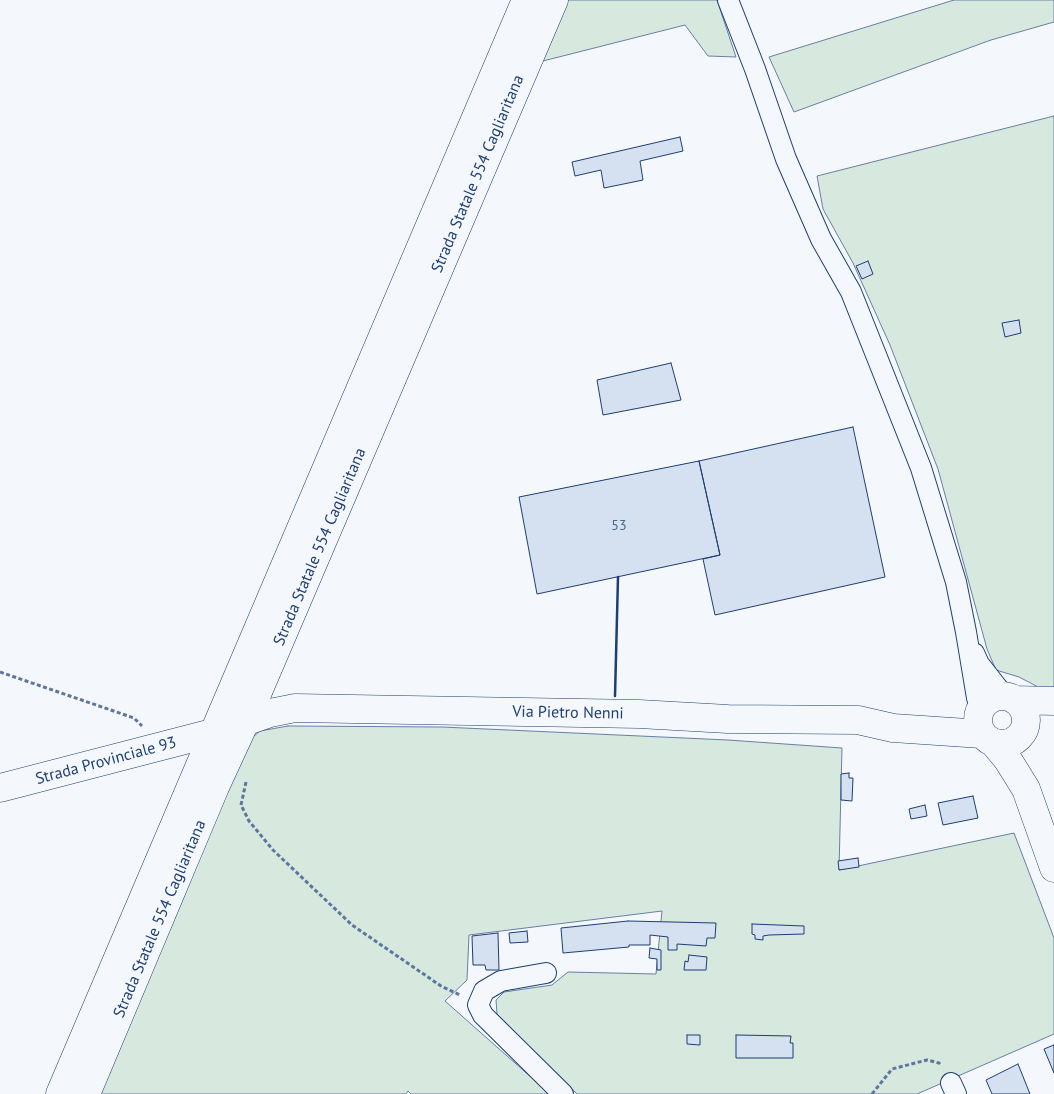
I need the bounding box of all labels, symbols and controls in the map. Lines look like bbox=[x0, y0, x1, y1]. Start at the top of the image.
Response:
street label: Strada Statale 554 Cagliaritana bbox=[428, 72, 528, 276]
street label: Strada Statale 554 Cagliaritana bbox=[270, 445, 370, 649]
house number: 53 bbox=[611, 518, 627, 534]
street label: Via Pietro Nenni bbox=[512, 702, 624, 724]
street label: Strada Provinciale 93 bbox=[33, 733, 179, 789]
street label: Strada Statale 554 Cagliaritana bbox=[110, 817, 210, 1021]

